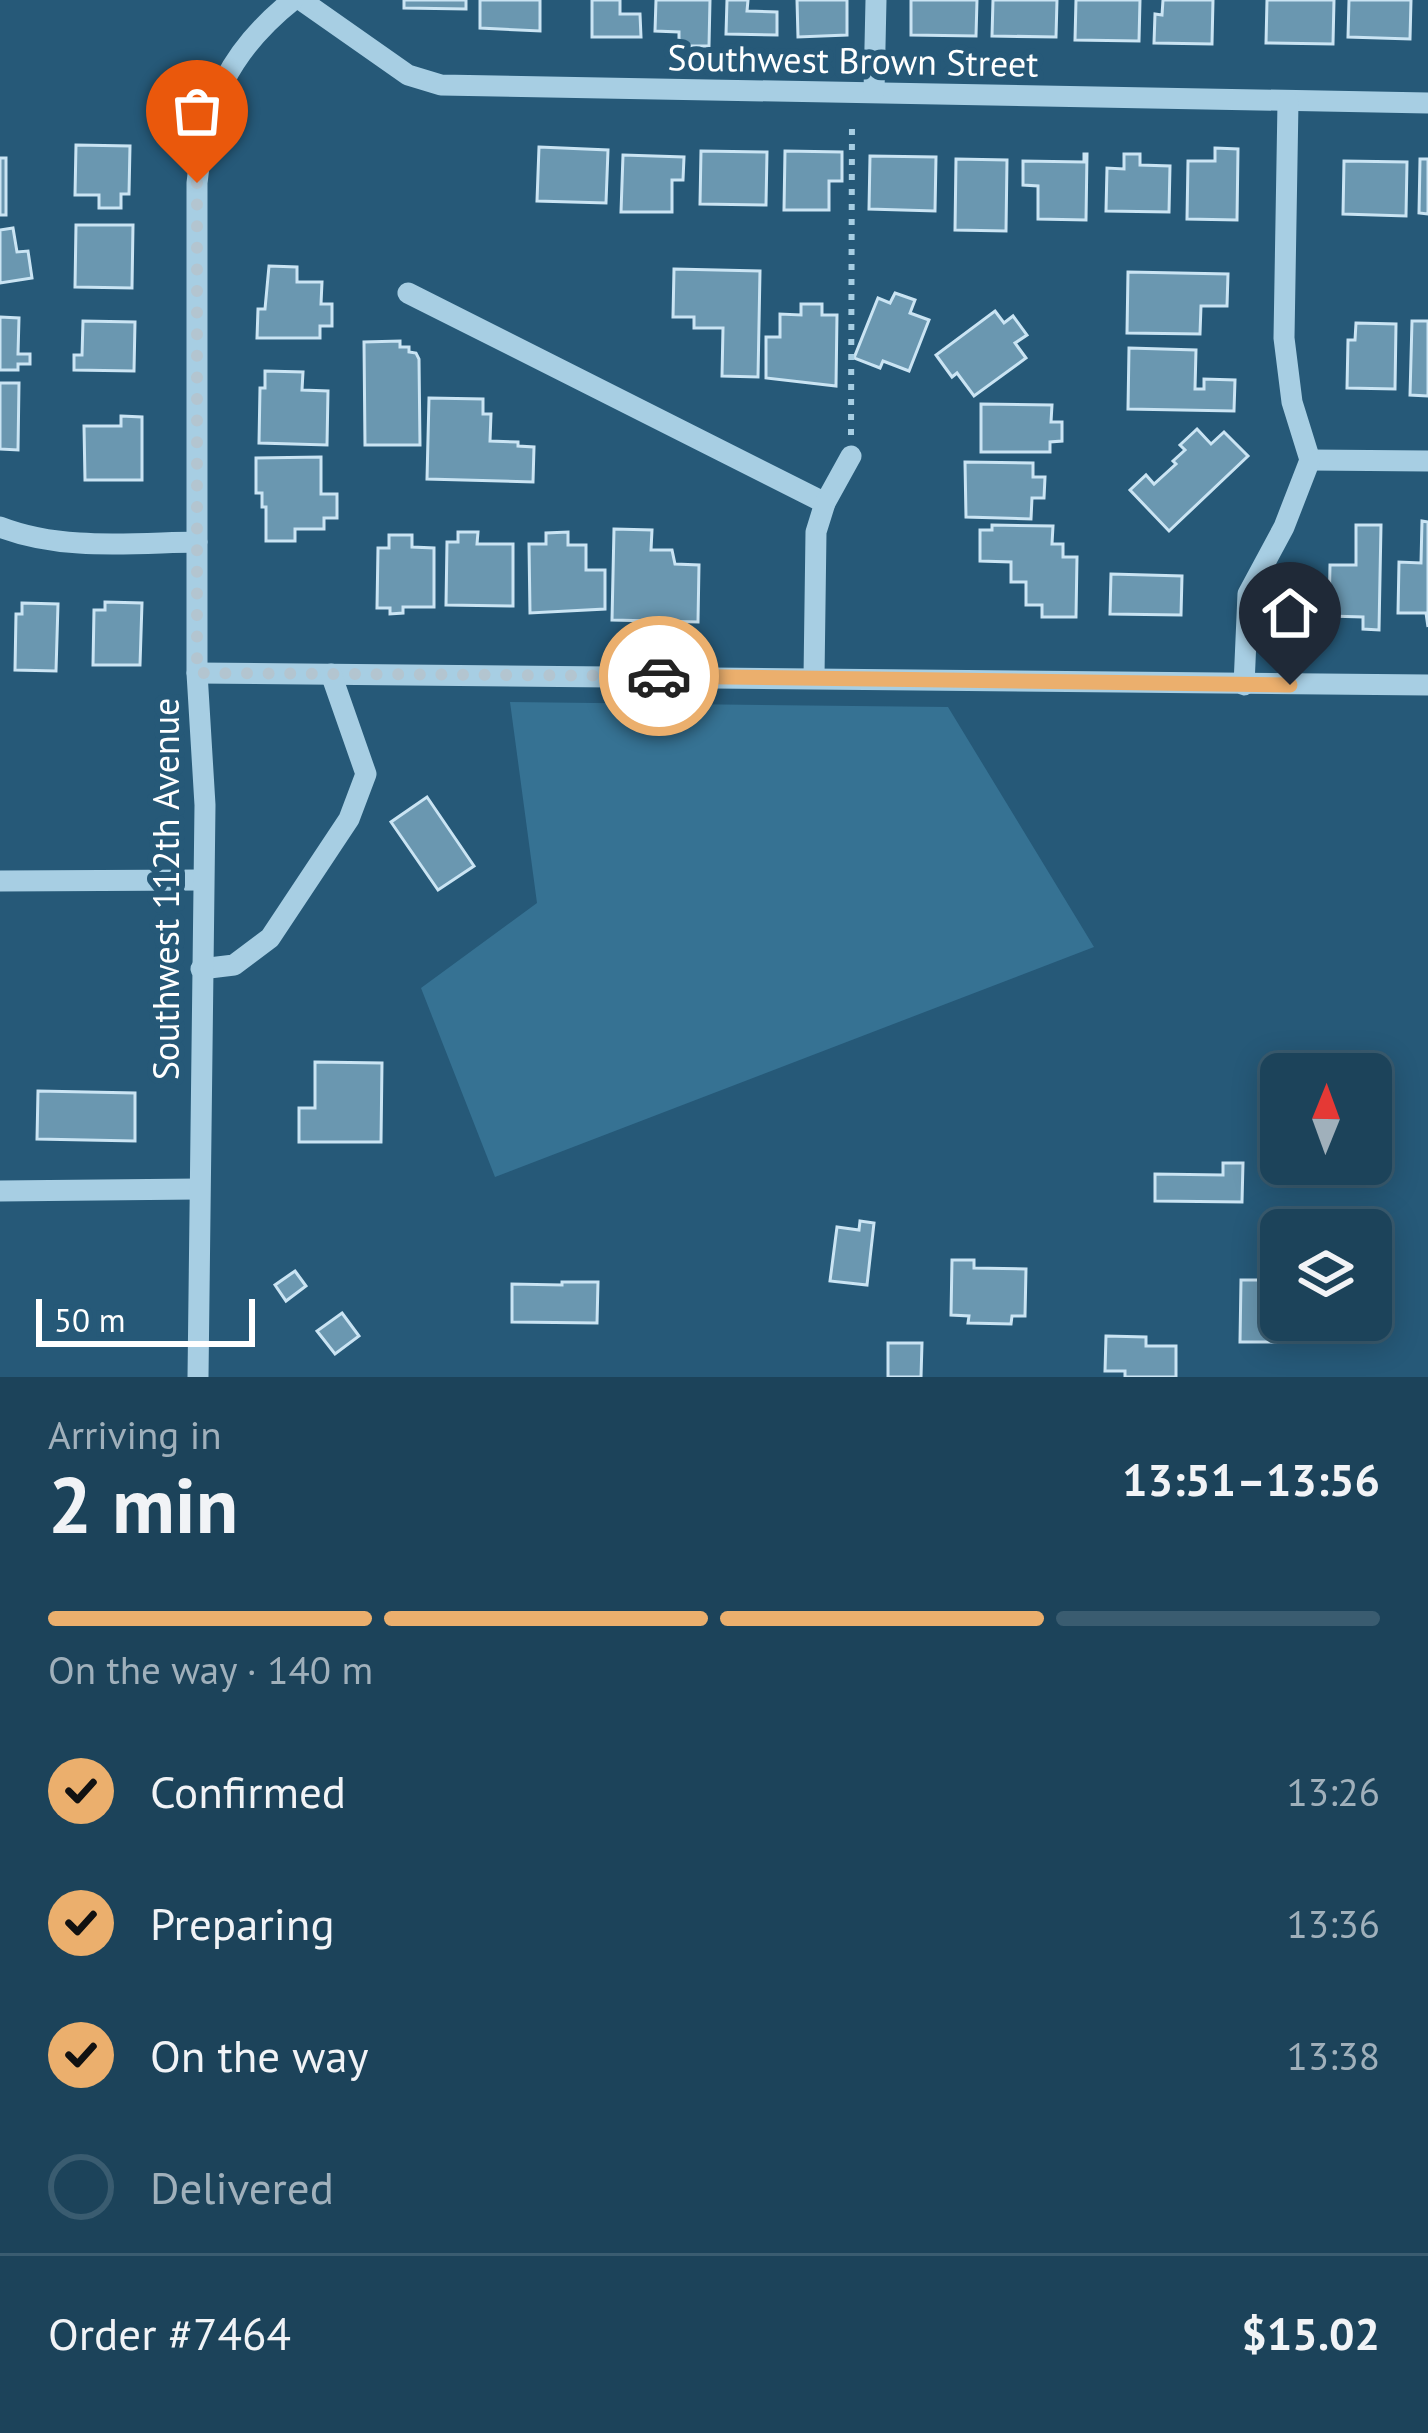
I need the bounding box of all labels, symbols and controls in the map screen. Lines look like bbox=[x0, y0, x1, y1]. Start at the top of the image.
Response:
street label: Southwest Brown Street bbox=[667, 33, 1039, 87]
pin bbox=[146, 60, 248, 183]
icon: bag bbox=[164, 78, 230, 144]
pin bbox=[1239, 562, 1341, 685]
icon: home bbox=[1257, 580, 1323, 646]
courier bbox=[599, 616, 719, 736]
icon: car bbox=[626, 643, 692, 709]
street label: Southwest 112th Avenue bbox=[142, 698, 189, 1080]
north arrow bbox=[1260, 1053, 1392, 1185]
map controls bbox=[1260, 1053, 1392, 1341]
button: layers bbox=[1260, 1209, 1392, 1341]
scale bar bbox=[36, 1293, 255, 1346]
text: 50 m bbox=[54, 1298, 126, 1341]
text: Arriving in bbox=[48, 1409, 222, 1460]
text: 13:51–13:56 bbox=[1122, 1450, 1380, 1508]
text: 2 min bbox=[48, 1454, 238, 1555]
text: On the way · 140 m bbox=[48, 1644, 373, 1695]
icon: check bbox=[48, 1758, 114, 1824]
text: Confirmed bbox=[150, 1762, 346, 1820]
text: 13:26 bbox=[1286, 1766, 1380, 1817]
icon: check bbox=[48, 1890, 114, 1956]
text: Preparing bbox=[150, 1894, 335, 1952]
text: 13:36 bbox=[1286, 1898, 1380, 1949]
icon: check bbox=[48, 2022, 114, 2088]
text: On the way bbox=[150, 2026, 369, 2084]
text: 13:38 bbox=[1286, 2030, 1380, 2081]
text: Delivered bbox=[150, 2158, 334, 2216]
text: Order #7464 bbox=[48, 2304, 291, 2362]
text: $15.02 bbox=[1241, 2304, 1380, 2362]

